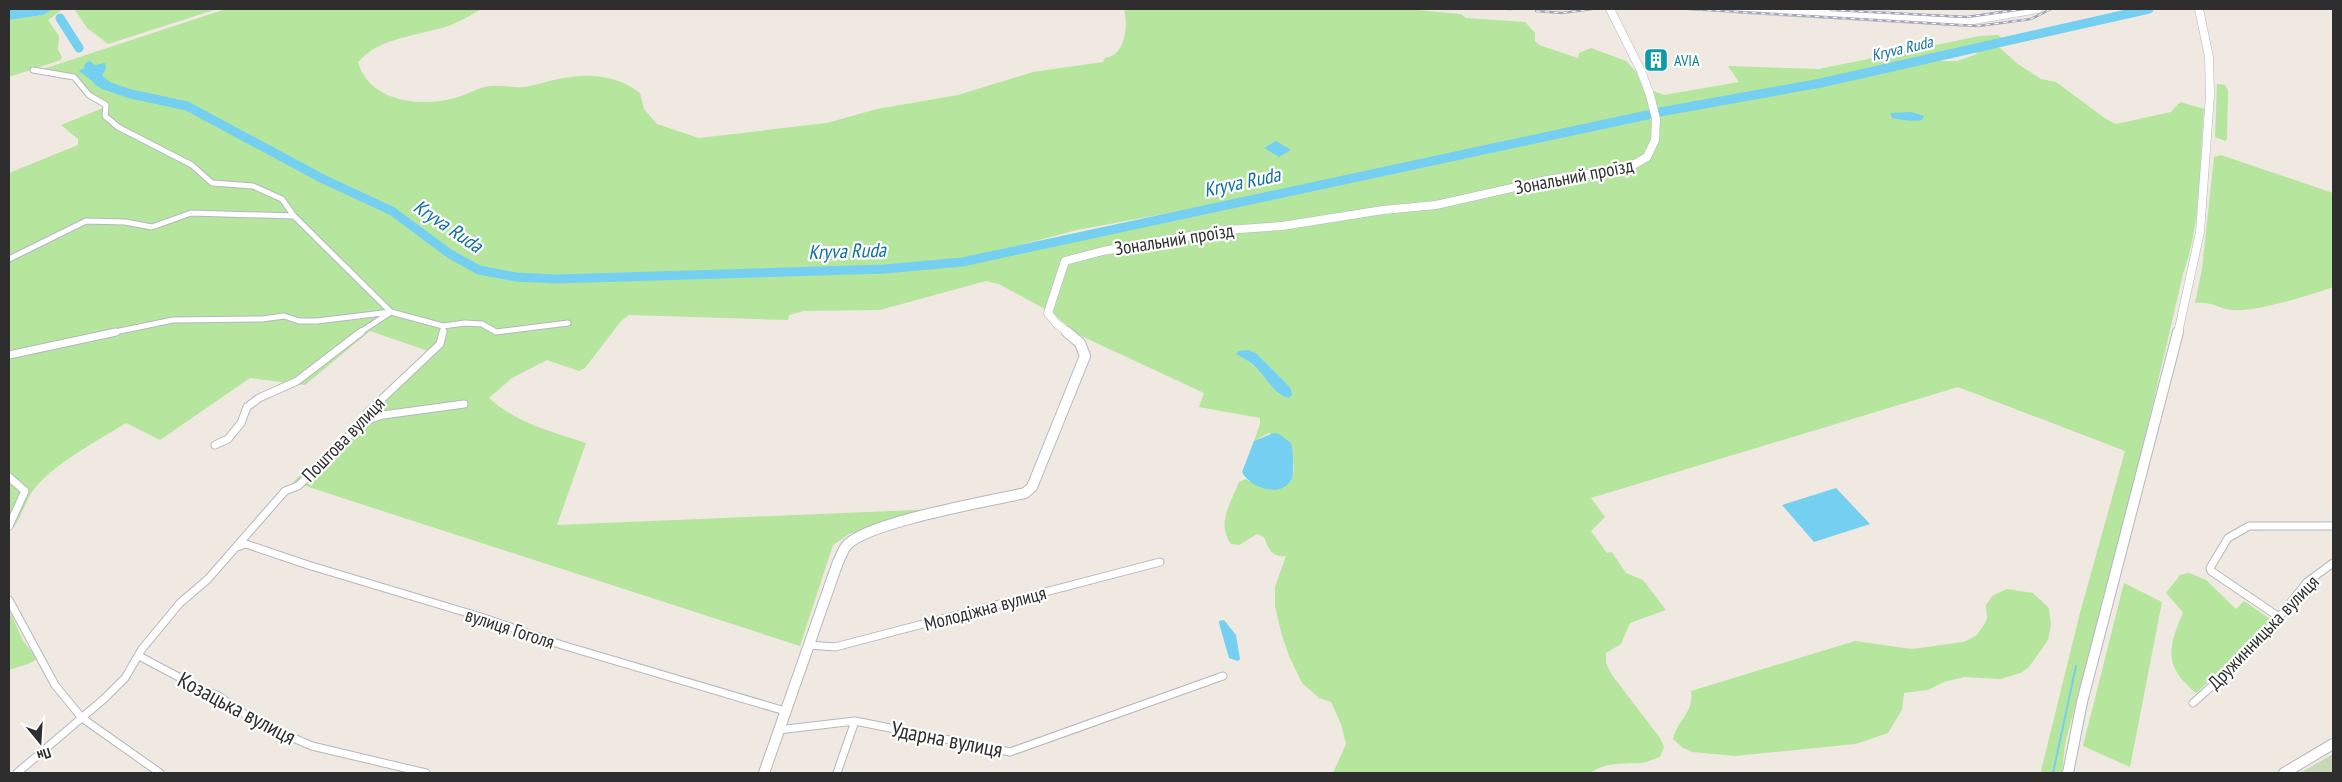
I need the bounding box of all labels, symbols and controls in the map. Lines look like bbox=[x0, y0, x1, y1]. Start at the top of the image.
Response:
water label: Kryva Ruda bbox=[1869, 31, 1936, 65]
building icon: AVIA bbox=[1643, 47, 1669, 73]
place label: AVIA bbox=[1674, 50, 1700, 70]
street label: Зональний проїзд bbox=[1513, 153, 1636, 199]
water label: Kryva Ruda bbox=[1201, 161, 1284, 203]
water label: Kryva Ruda bbox=[409, 194, 488, 259]
street label: Зональний проїзд bbox=[1113, 218, 1236, 260]
water label: Kryva Ruda bbox=[808, 237, 887, 265]
street label: Поштова вулиця bbox=[296, 391, 390, 487]
street label: Дружинницька вулиця bbox=[2202, 570, 2324, 694]
street label: Молодіжна вулиця bbox=[921, 580, 1049, 636]
street label: вулиця Гоголя bbox=[462, 602, 558, 654]
street label: Козацька вулиця bbox=[173, 665, 301, 751]
street label: Ударна вулиця bbox=[889, 714, 1005, 764]
north arrow bbox=[15, 717, 65, 767]
text: Пн bbox=[35, 744, 53, 765]

